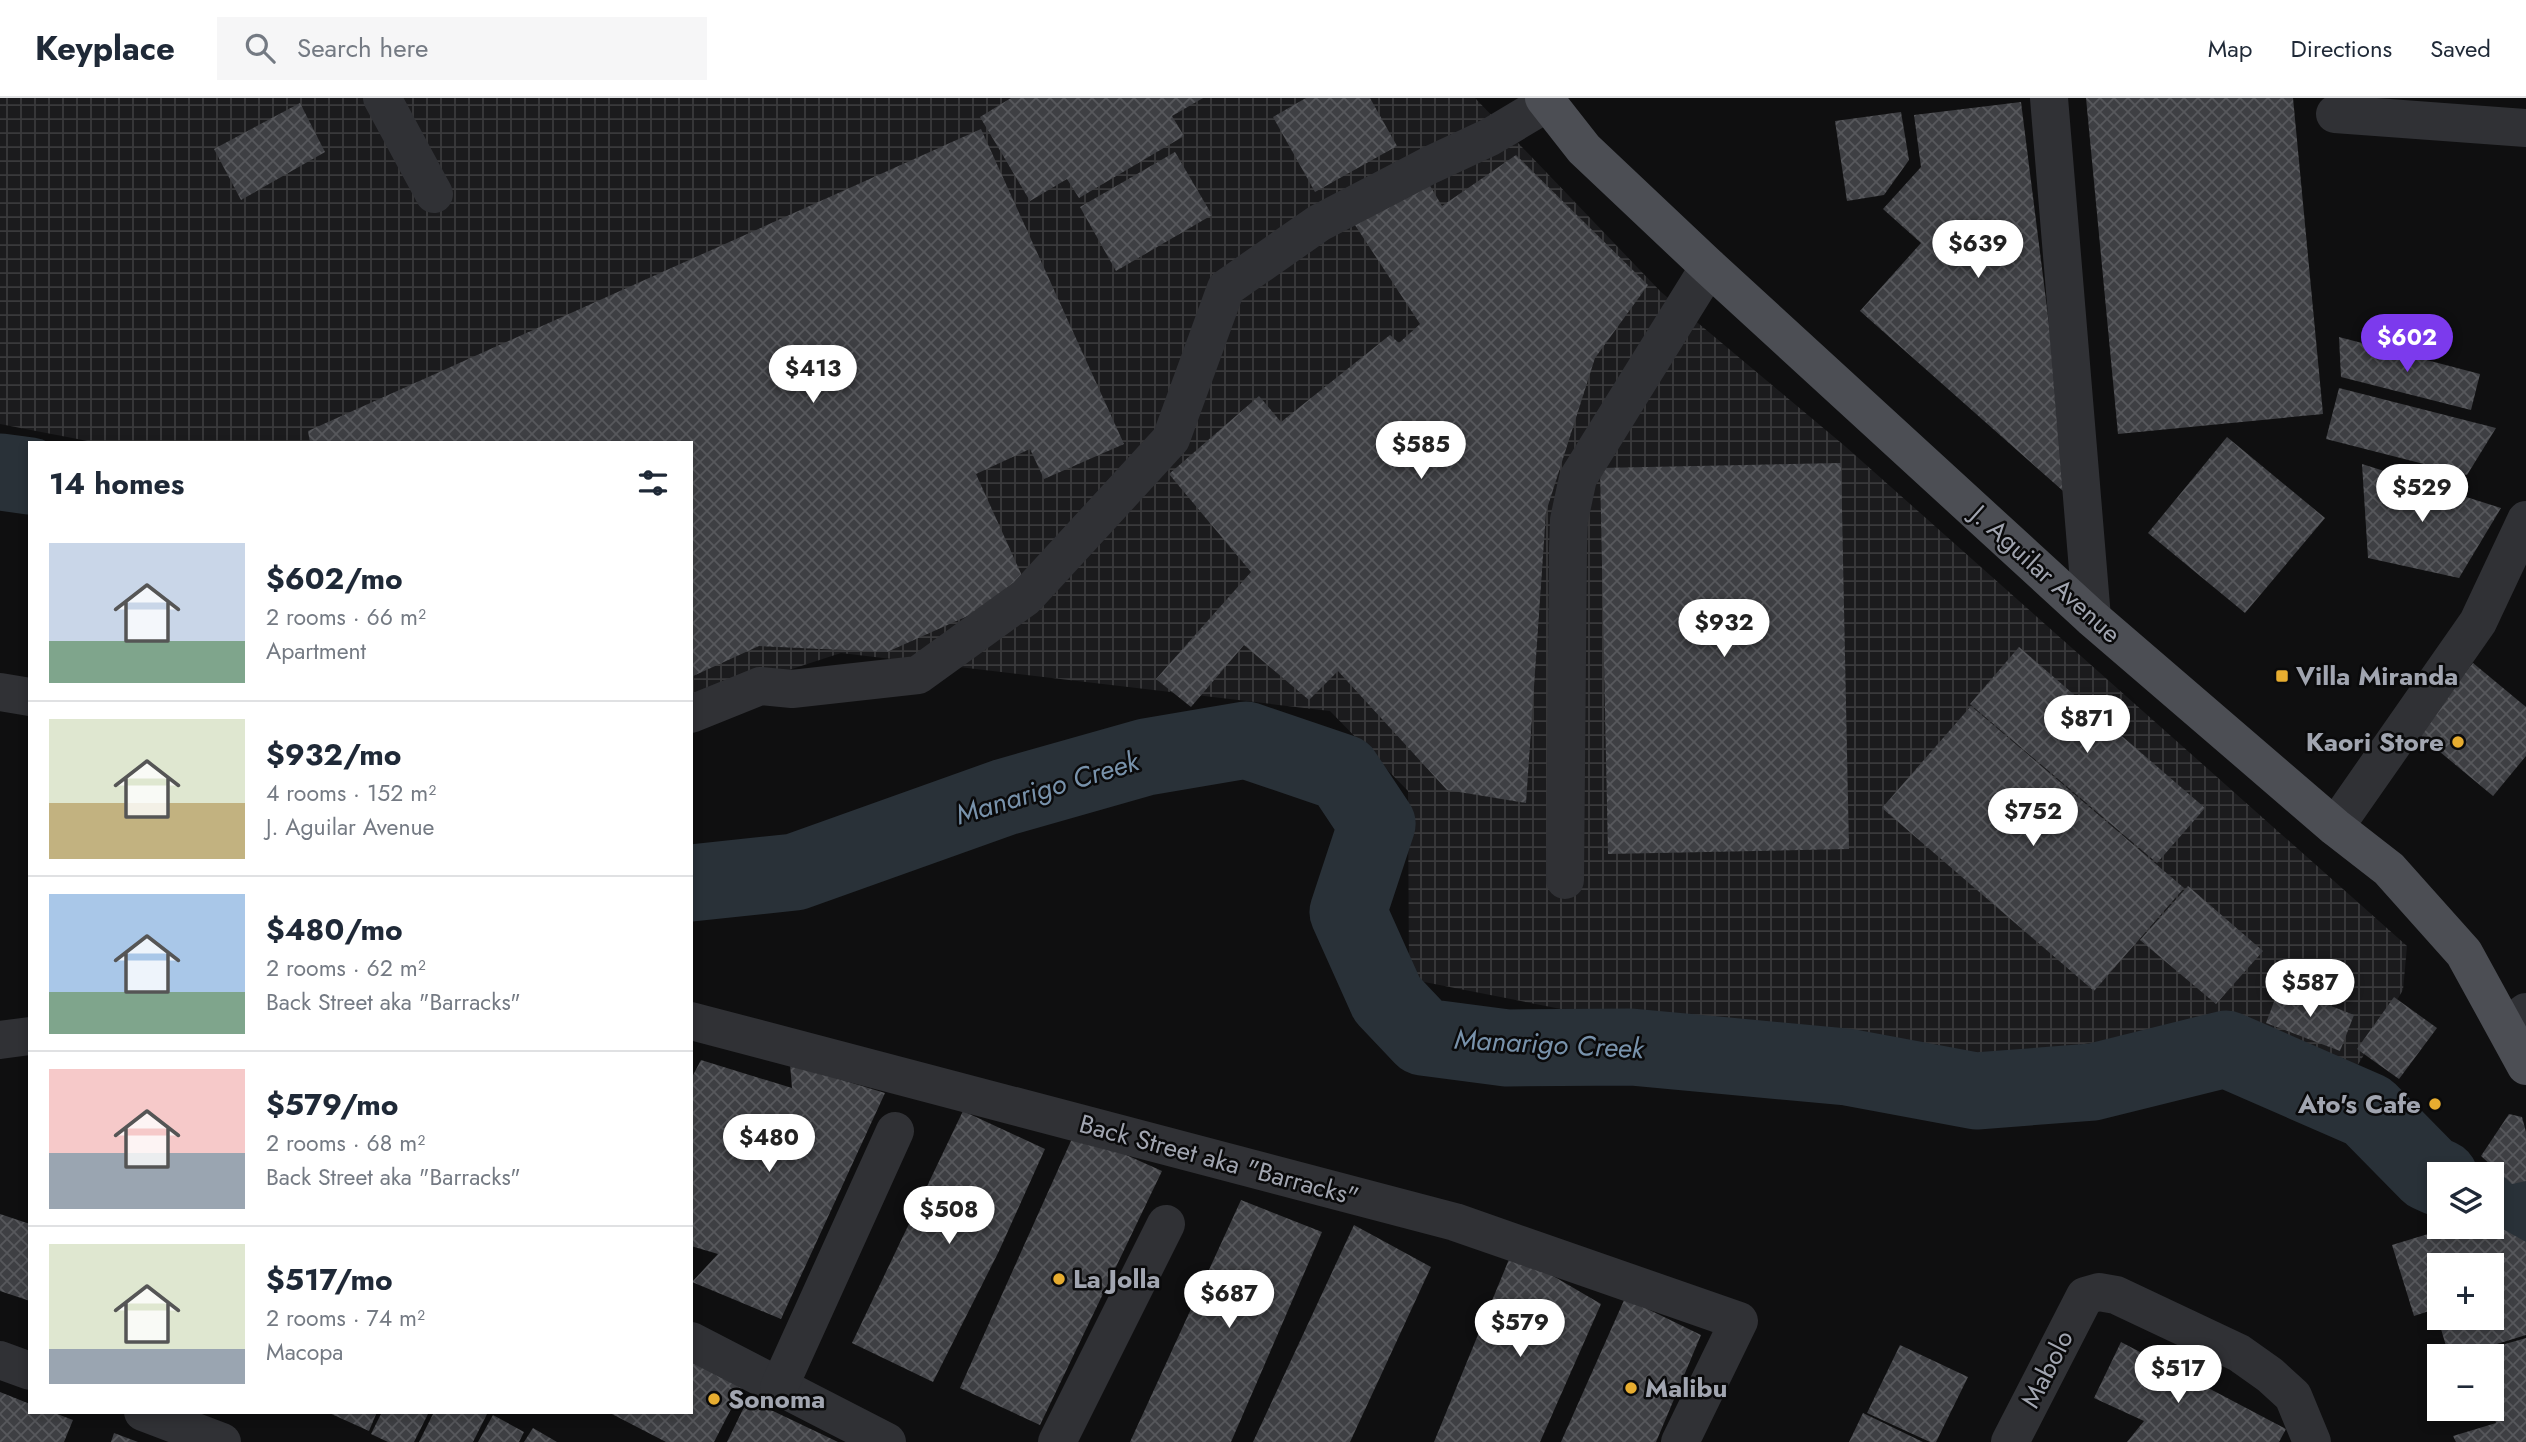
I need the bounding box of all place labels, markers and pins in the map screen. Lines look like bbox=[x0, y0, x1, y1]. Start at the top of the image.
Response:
pin: $639 bbox=[1937, 220, 2019, 280]
pin: $602 bbox=[2366, 314, 2448, 374]
pin: $413 bbox=[772, 345, 854, 405]
pin: $585 bbox=[1380, 422, 1462, 481]
pin: $529 bbox=[2381, 464, 2463, 524]
pin: $932 bbox=[1683, 600, 1765, 659]
place label: Villa Miranda bbox=[2295, 657, 2458, 695]
marker: Villa Miranda bbox=[2274, 668, 2290, 684]
pin: $871 bbox=[2046, 696, 2128, 755]
place label: Kaori Store bbox=[2306, 723, 2444, 761]
marker: Kaori Store bbox=[2450, 734, 2466, 750]
pin: $752 bbox=[1992, 788, 2074, 848]
pin: $587 bbox=[2269, 960, 2351, 1019]
place label: Ato's Cafe bbox=[2297, 1085, 2421, 1123]
marker: Ato's Cafe bbox=[2427, 1096, 2443, 1112]
pin: $480 bbox=[728, 1114, 810, 1174]
pin: $508 bbox=[908, 1186, 990, 1246]
place label: La Jolla bbox=[1073, 1260, 1161, 1298]
pin: $687 bbox=[1188, 1270, 1270, 1330]
marker: La Jolla bbox=[1051, 1271, 1067, 1287]
pin: $579 bbox=[1479, 1300, 1561, 1359]
pin: $517 bbox=[2137, 1346, 2219, 1405]
place label: Malibu bbox=[1645, 1369, 1727, 1407]
place label: Sonoma bbox=[728, 1380, 825, 1418]
marker: Malibu bbox=[1623, 1380, 1639, 1396]
marker: Sonoma bbox=[706, 1391, 722, 1407]

